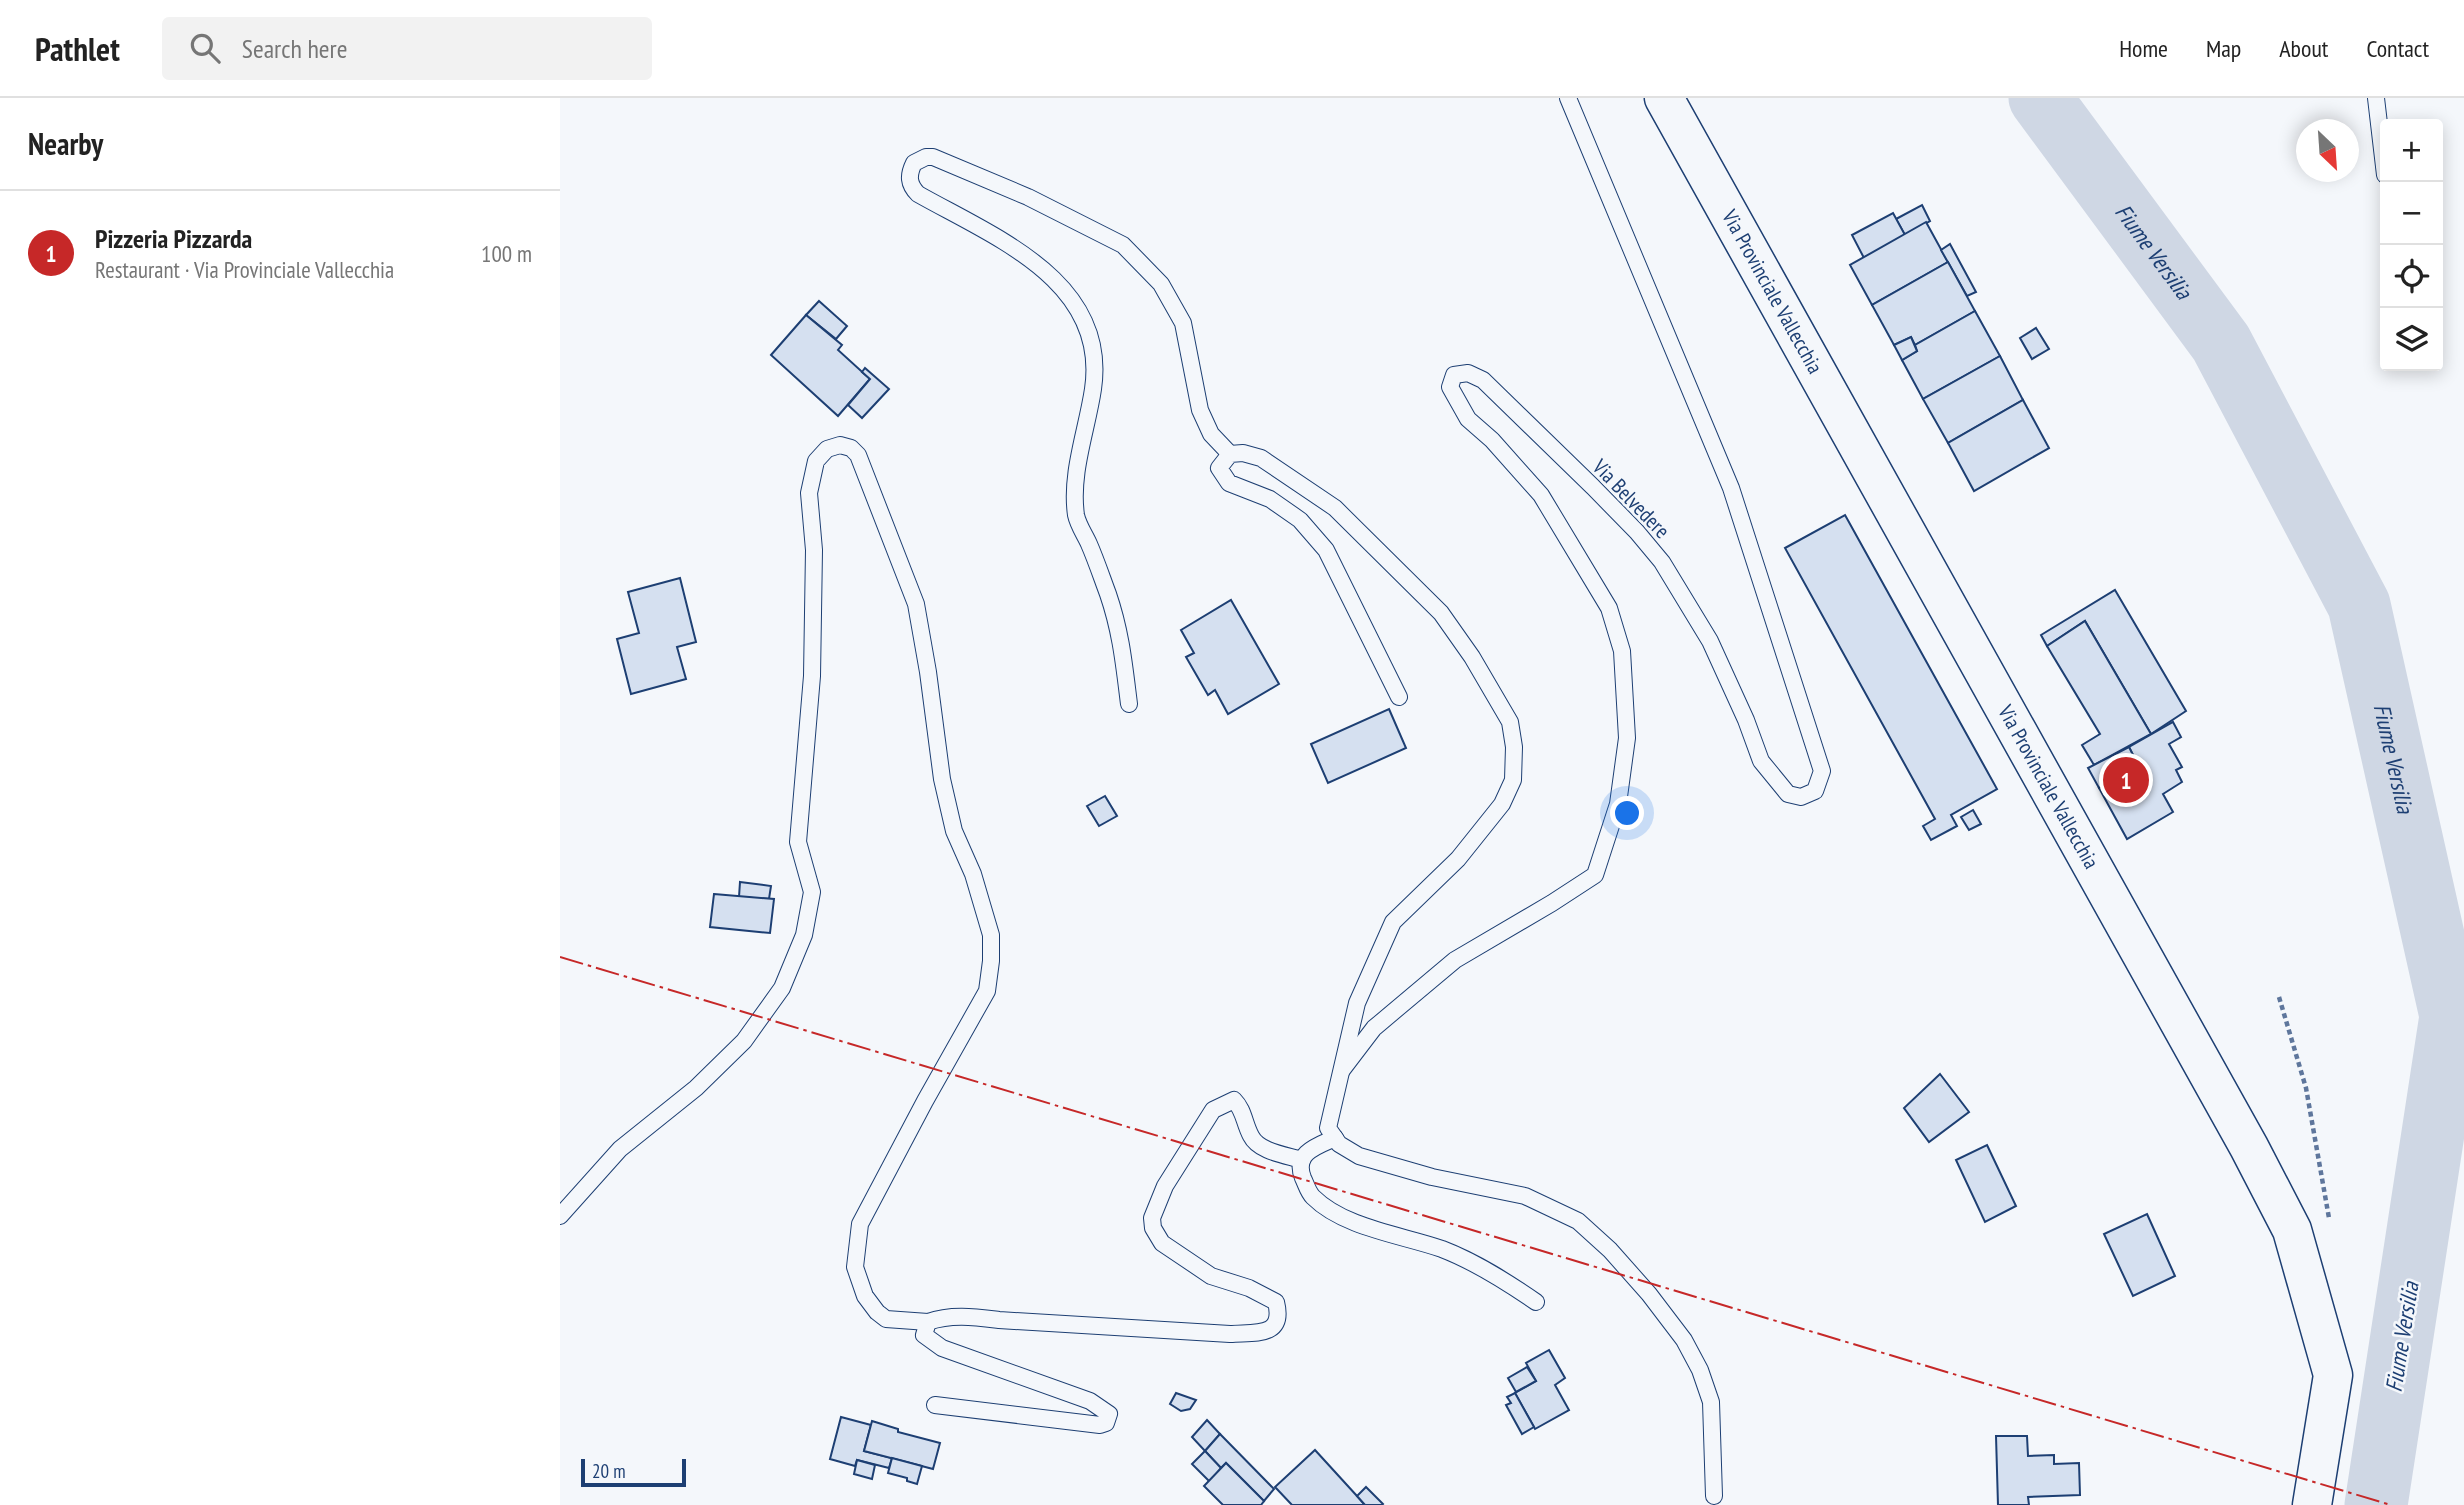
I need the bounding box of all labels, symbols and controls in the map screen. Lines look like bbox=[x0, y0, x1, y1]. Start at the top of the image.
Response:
search box bbox=[162, 17, 652, 80]
text: Pathlet bbox=[35, 27, 120, 70]
icon: search bbox=[186, 29, 224, 67]
text: Search here bbox=[242, 32, 347, 65]
text: Home bbox=[2119, 33, 2168, 64]
text: Map bbox=[2206, 33, 2241, 64]
text: About bbox=[2279, 33, 2328, 64]
text: Contact bbox=[2366, 33, 2429, 64]
north arrow bbox=[2296, 119, 2359, 182]
map controls bbox=[2380, 119, 2443, 371]
button: + bbox=[2380, 119, 2443, 182]
text: Nearby bbox=[28, 124, 103, 163]
button: − bbox=[2380, 182, 2443, 245]
water label: Fiume Versilia bbox=[2109, 198, 2200, 306]
street label: Via Provinciale Vallecchia bbox=[1716, 204, 1829, 378]
text: Pizzeria Pizzarda bbox=[95, 222, 252, 255]
text: 1 bbox=[46, 239, 57, 268]
text: 100 m bbox=[481, 239, 532, 268]
button: locate bbox=[2380, 245, 2443, 308]
text: Restaurant · Via Provinciale Vallecchia bbox=[95, 255, 394, 284]
button: layers bbox=[2380, 308, 2443, 371]
street label: Via Belvedere bbox=[1586, 453, 1676, 544]
street label: Via Provinciale Vallecchia bbox=[1992, 699, 2105, 873]
water label: Fiume Versilia bbox=[2368, 701, 2421, 817]
pin: 1 bbox=[2103, 754, 2149, 806]
your location bbox=[1610, 796, 1644, 830]
water label: Fiume Versilia bbox=[2379, 1278, 2425, 1394]
scale bar bbox=[581, 1456, 686, 1488]
text: 20 m bbox=[592, 1459, 626, 1483]

